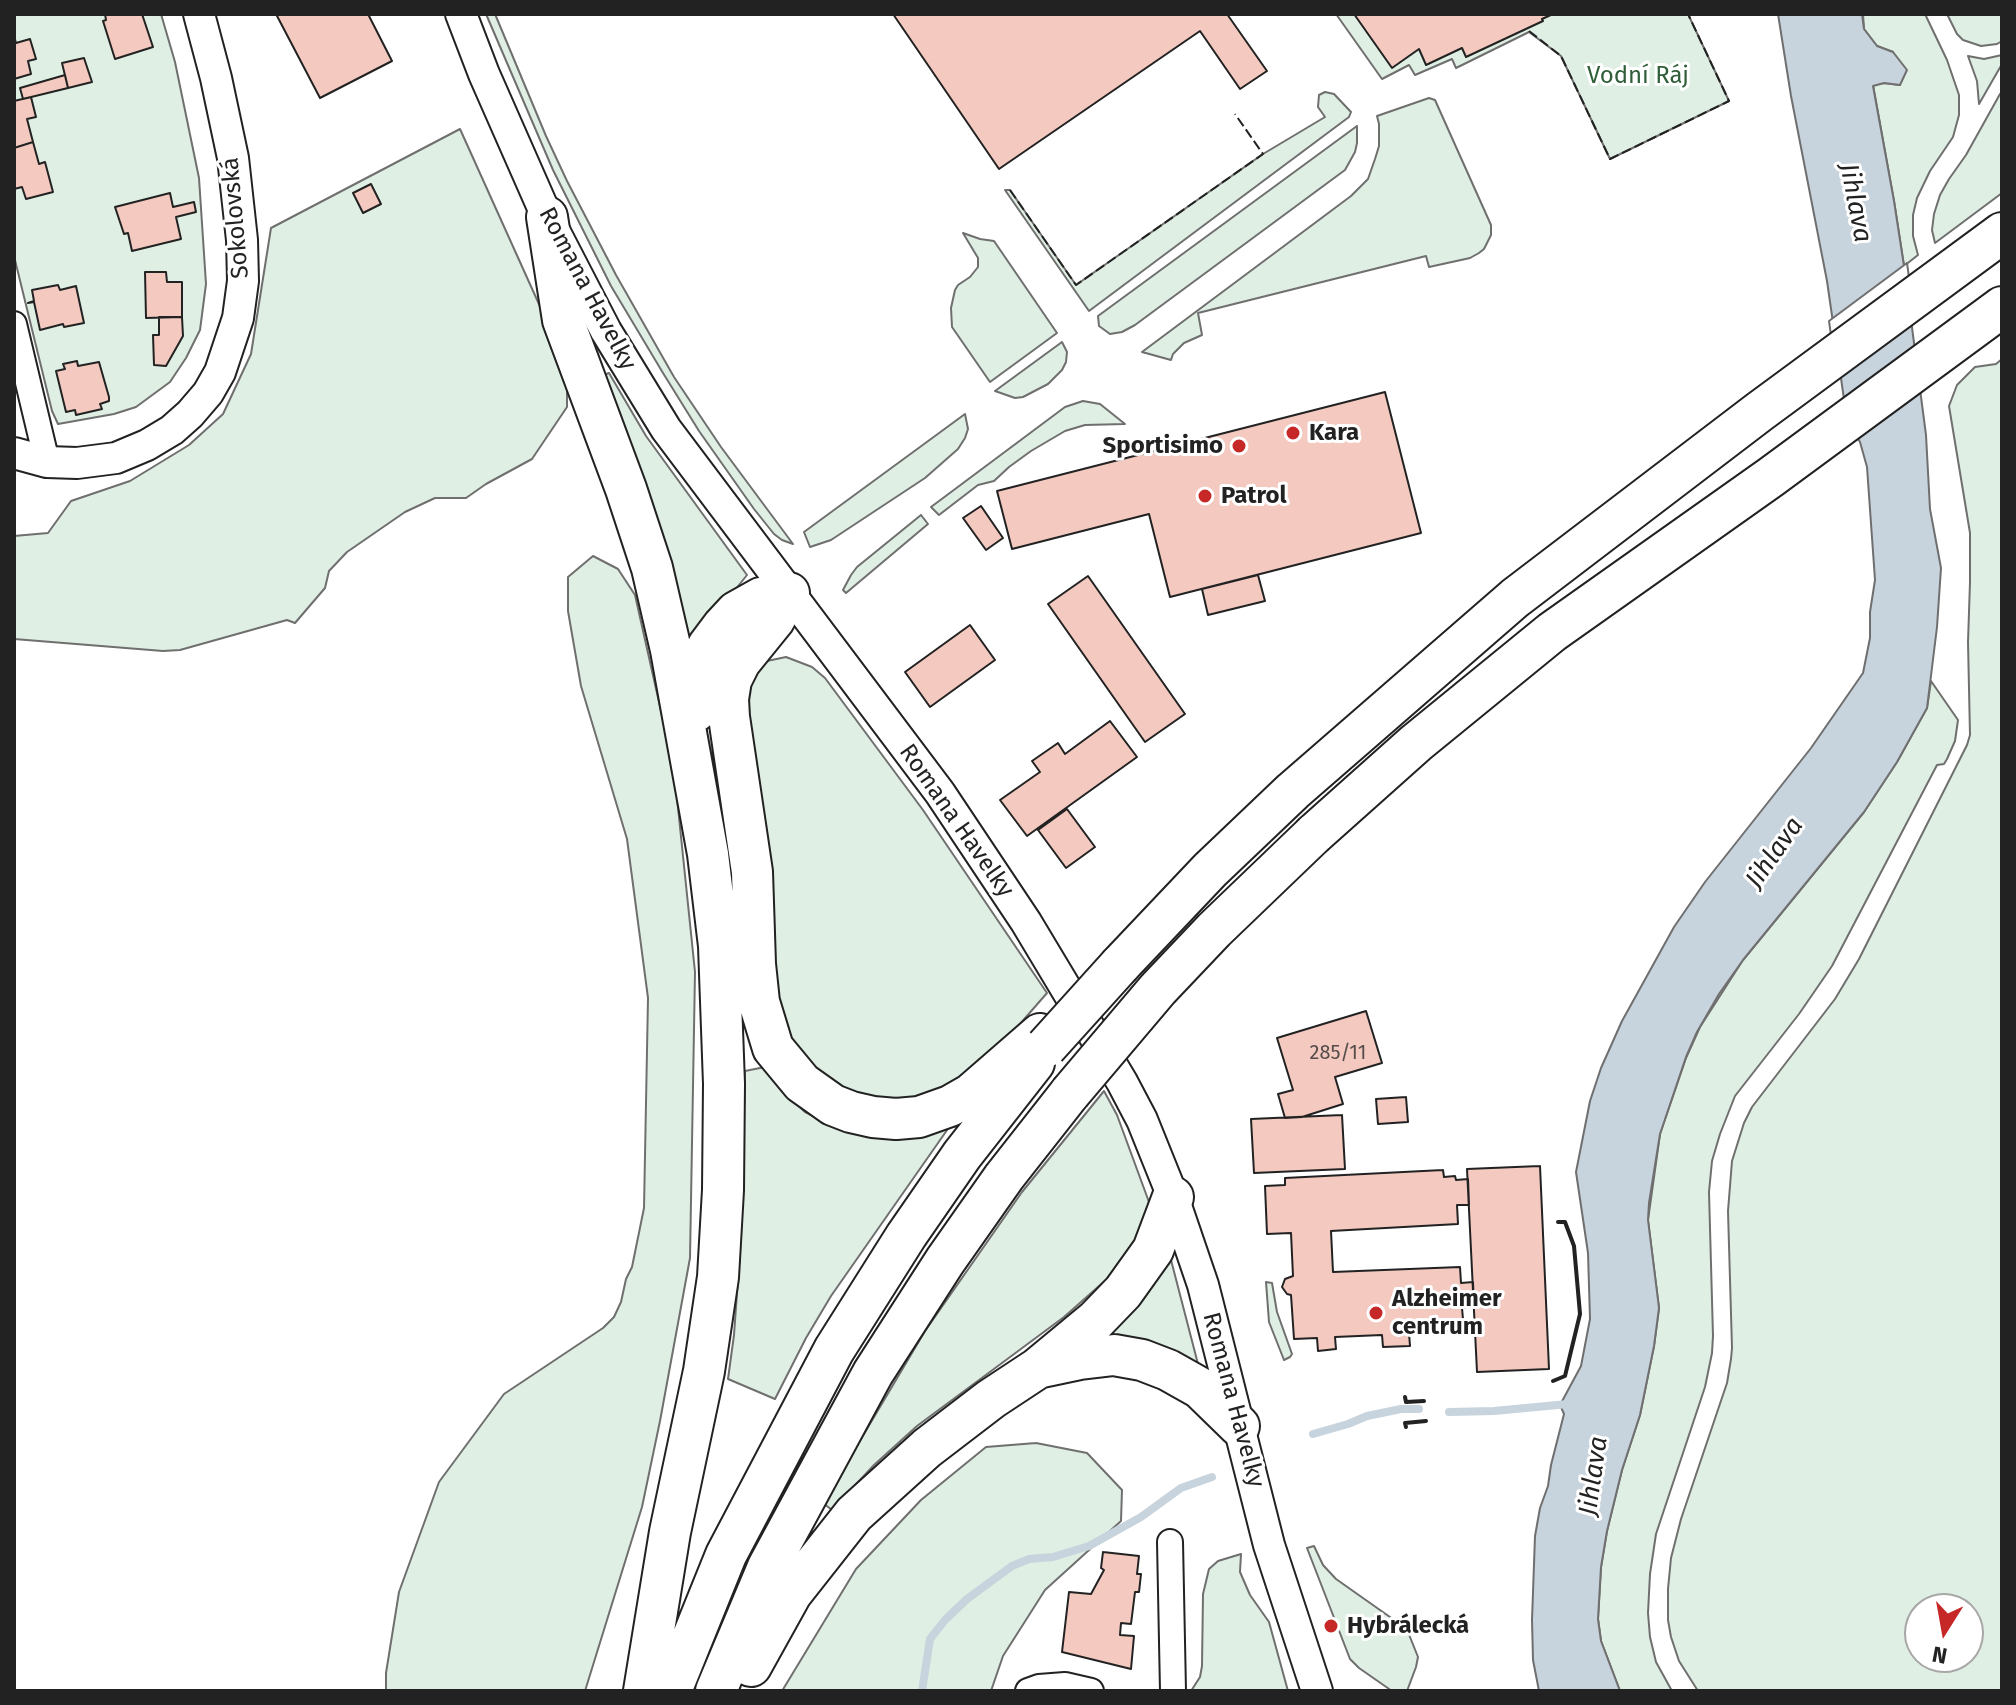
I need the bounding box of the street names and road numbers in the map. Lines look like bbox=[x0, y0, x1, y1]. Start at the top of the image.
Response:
street label: Sokolovská bbox=[216, 156, 256, 280]
street label: Romana Havelky bbox=[532, 203, 642, 375]
street label: Romana Havelky bbox=[893, 739, 1019, 903]
street label: Romana Havelky bbox=[1196, 1309, 1270, 1491]

